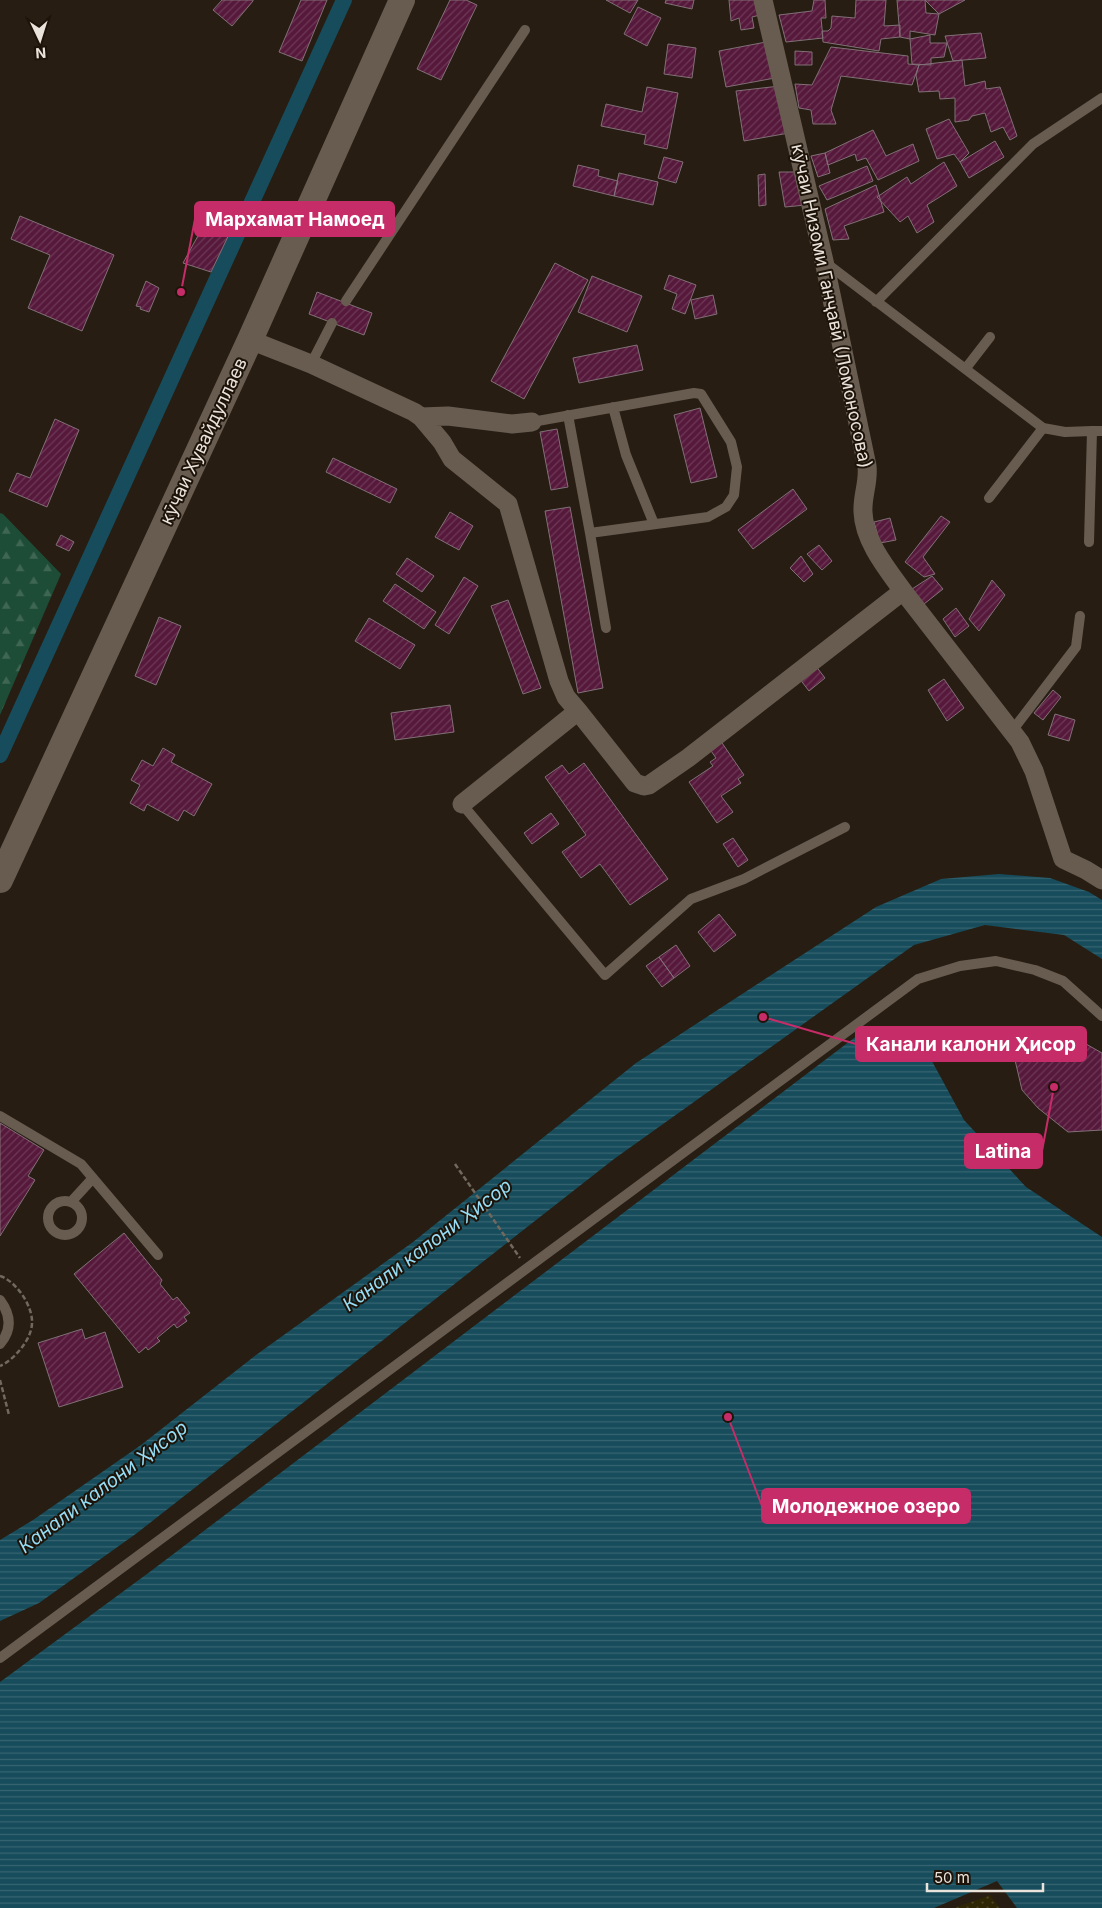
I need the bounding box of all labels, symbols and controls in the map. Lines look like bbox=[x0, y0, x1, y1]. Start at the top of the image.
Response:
north arrow bbox=[15, 15, 65, 65]
text: N bbox=[35, 45, 47, 62]
street label: кӯчаи Низоми Ганҷавӣ (Ломоносова) bbox=[787, 142, 877, 470]
callout: Мархамат Намоед bbox=[195, 202, 394, 236]
text: Мархамат Намоед bbox=[205, 208, 385, 231]
street label: кӯчаи Хувайдуллаев bbox=[155, 354, 251, 528]
callout: Канали калони Ҳисор bbox=[856, 1027, 1086, 1061]
text: Канали калони Ҳисор bbox=[866, 1033, 1076, 1056]
callout: Latina bbox=[965, 1134, 1042, 1168]
text: Latina bbox=[975, 1140, 1031, 1163]
water label: Канали калони Ҳисор bbox=[338, 1174, 516, 1316]
water label: Канали калони Ҳисор bbox=[14, 1416, 192, 1558]
callout: Молодежное озеро bbox=[762, 1489, 970, 1523]
text: Молодежное озеро bbox=[772, 1495, 960, 1518]
scale bar bbox=[927, 1860, 1043, 1892]
text: 50 m bbox=[934, 1868, 970, 1887]

